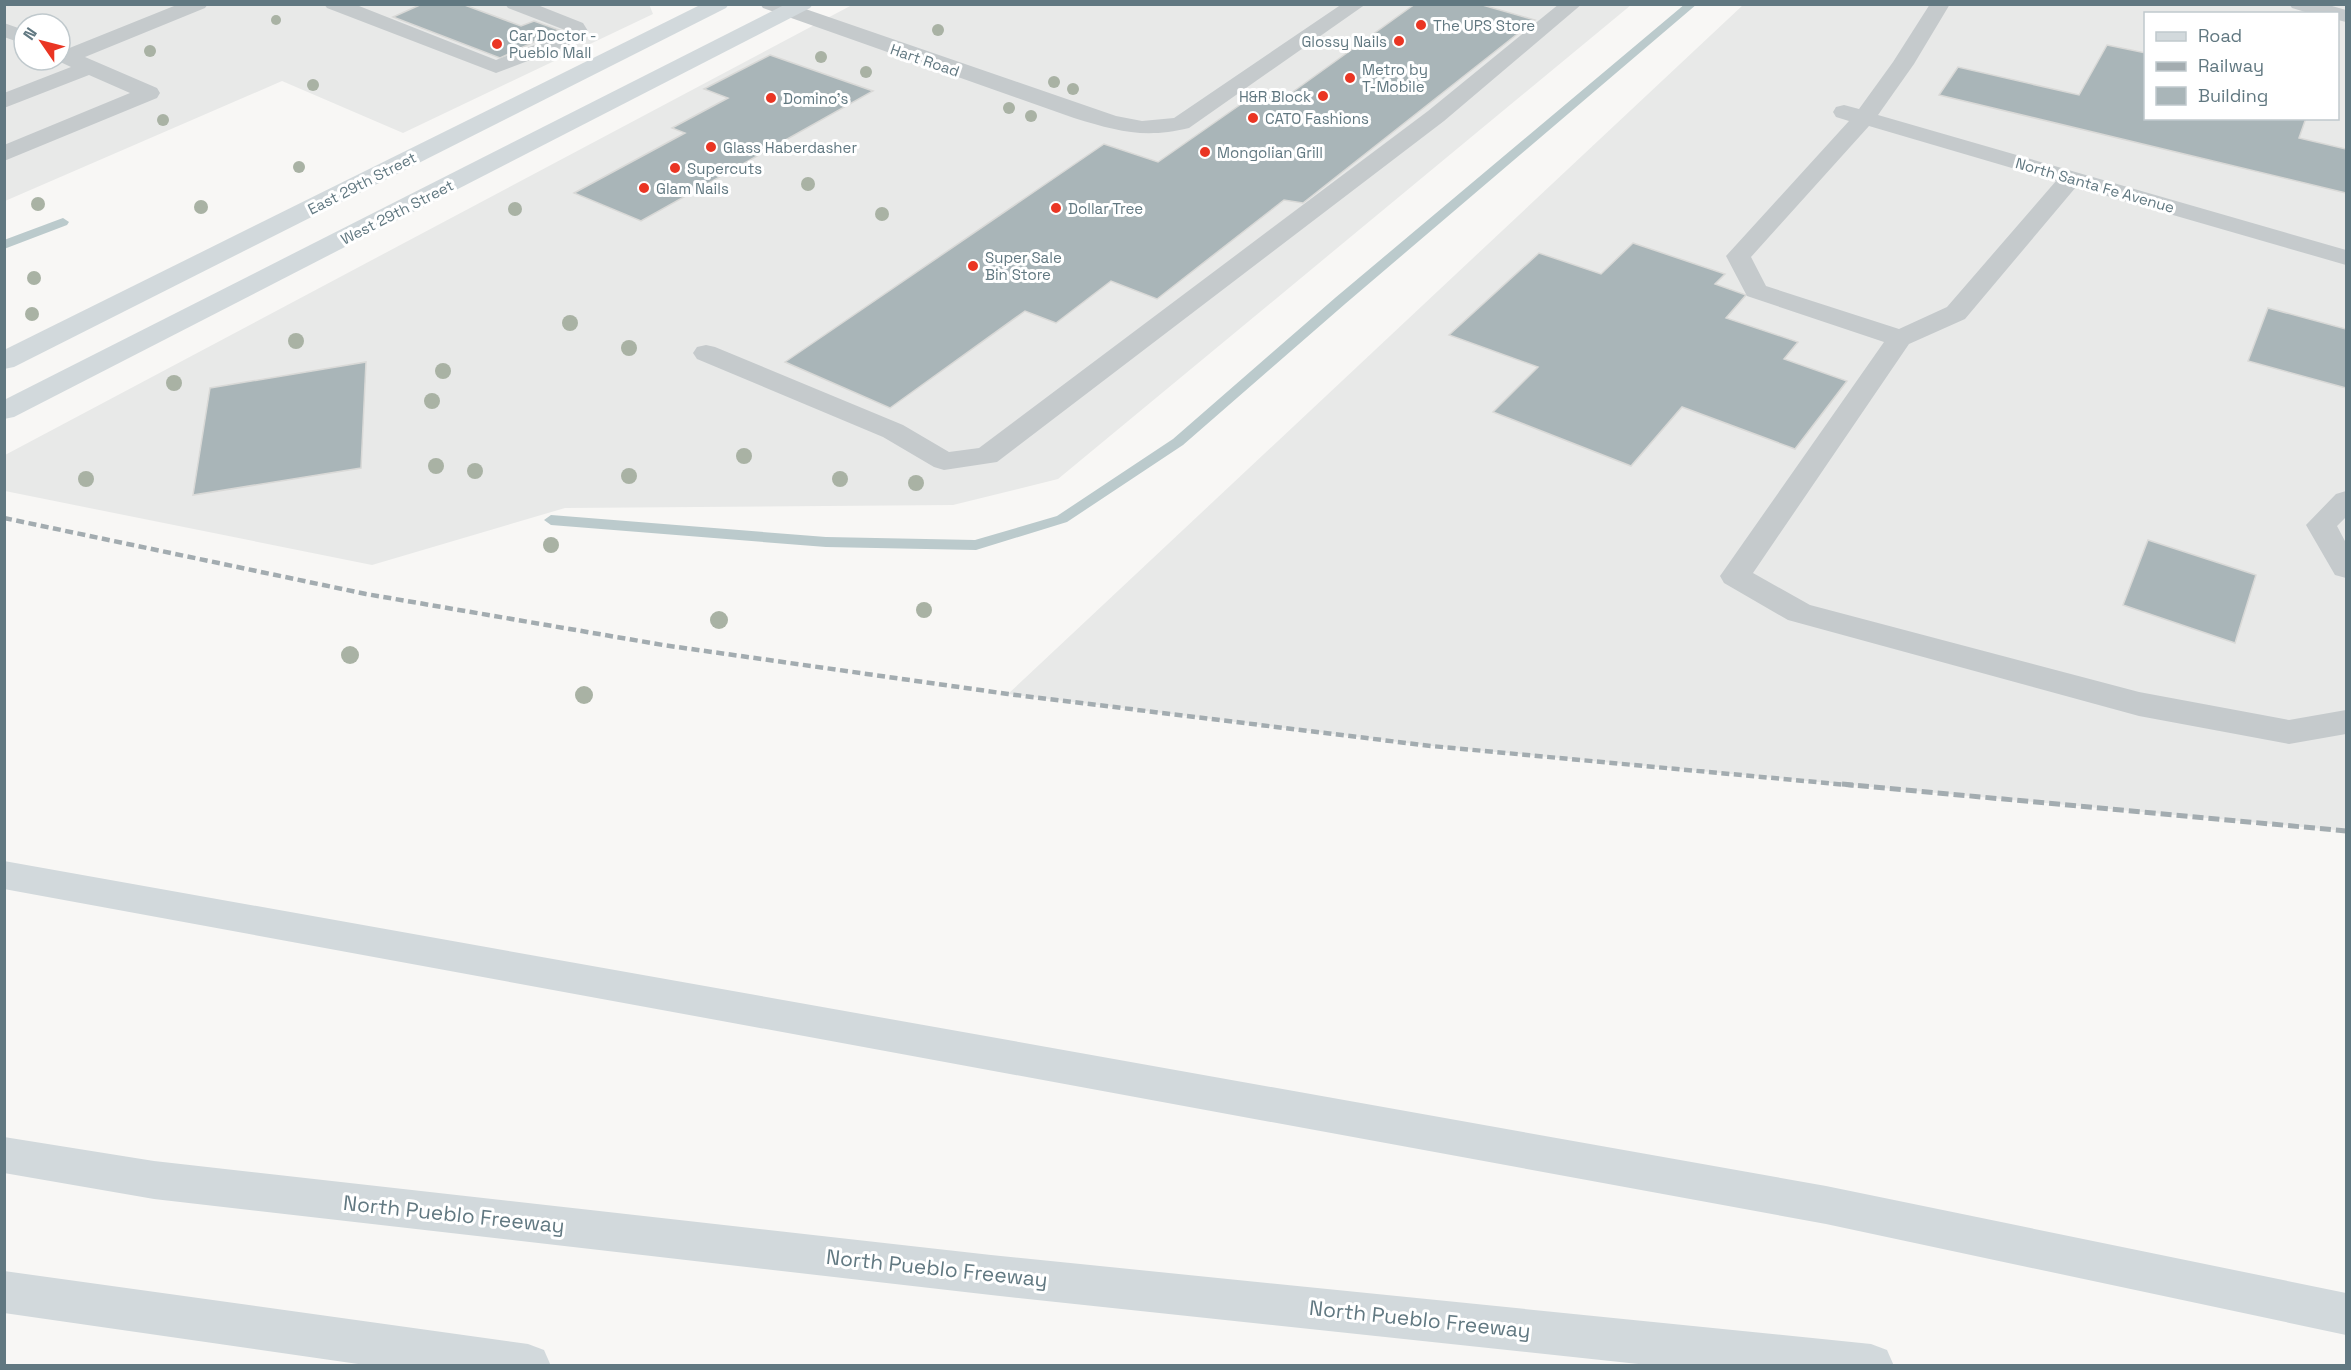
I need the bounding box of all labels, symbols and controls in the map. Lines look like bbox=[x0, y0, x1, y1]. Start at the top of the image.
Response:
north arrow bbox=[12, 12, 72, 72]
legend bbox=[2144, 12, 2339, 120]
place label: The UPS Store bbox=[1433, 16, 1535, 35]
marker: The UPS Store bbox=[1414, 18, 1428, 32]
text: N bbox=[18, 23, 42, 44]
text: Road bbox=[2198, 24, 2242, 47]
place label: Car Doctor - Pueblo Mall bbox=[509, 26, 596, 62]
place label: Glossy Nails bbox=[1301, 32, 1387, 51]
marker: Glossy Nails bbox=[1392, 34, 1406, 48]
marker: Car Doctor - Pueblo Mall bbox=[490, 37, 504, 51]
street label: Hart Road bbox=[888, 39, 962, 81]
text: Railway bbox=[2198, 54, 2264, 77]
place label: Metro by T-Mobile bbox=[1362, 60, 1428, 96]
marker: Metro by T-Mobile bbox=[1343, 71, 1357, 85]
text: Building bbox=[2198, 84, 2268, 107]
place label: H&R Block bbox=[1239, 87, 1311, 106]
place label: Domino's bbox=[783, 89, 848, 108]
marker: H&R Block bbox=[1316, 89, 1330, 103]
marker: Domino's bbox=[764, 91, 778, 105]
place label: CATO Fashions bbox=[1265, 109, 1369, 128]
marker: CATO Fashions bbox=[1246, 111, 1260, 125]
place label: Glass Haberdasher bbox=[723, 138, 857, 157]
marker: Glass Haberdasher bbox=[704, 140, 718, 154]
place label: Mongolian Grill bbox=[1217, 143, 1323, 162]
marker: Mongolian Grill bbox=[1198, 145, 1212, 159]
street label: East 29th Street bbox=[304, 147, 420, 219]
street label: North Santa Fe Avenue bbox=[2013, 153, 2177, 217]
place label: Supercuts bbox=[687, 159, 762, 178]
marker: Supercuts bbox=[668, 161, 682, 175]
street label: West 29th Street bbox=[337, 175, 457, 249]
place label: Glam Nails bbox=[656, 179, 729, 198]
marker: Glam Nails bbox=[637, 181, 651, 195]
place label: Dollar Tree bbox=[1068, 199, 1143, 218]
marker: Dollar Tree bbox=[1049, 201, 1063, 215]
place label: Super Sale Bin Store bbox=[985, 248, 1062, 284]
marker: Super Sale Bin Store bbox=[966, 259, 980, 273]
street label: North Pueblo Freeway bbox=[342, 1189, 566, 1239]
street label: North Pueblo Freeway bbox=[825, 1243, 1049, 1293]
street label: North Pueblo Freeway bbox=[1308, 1294, 1532, 1344]

